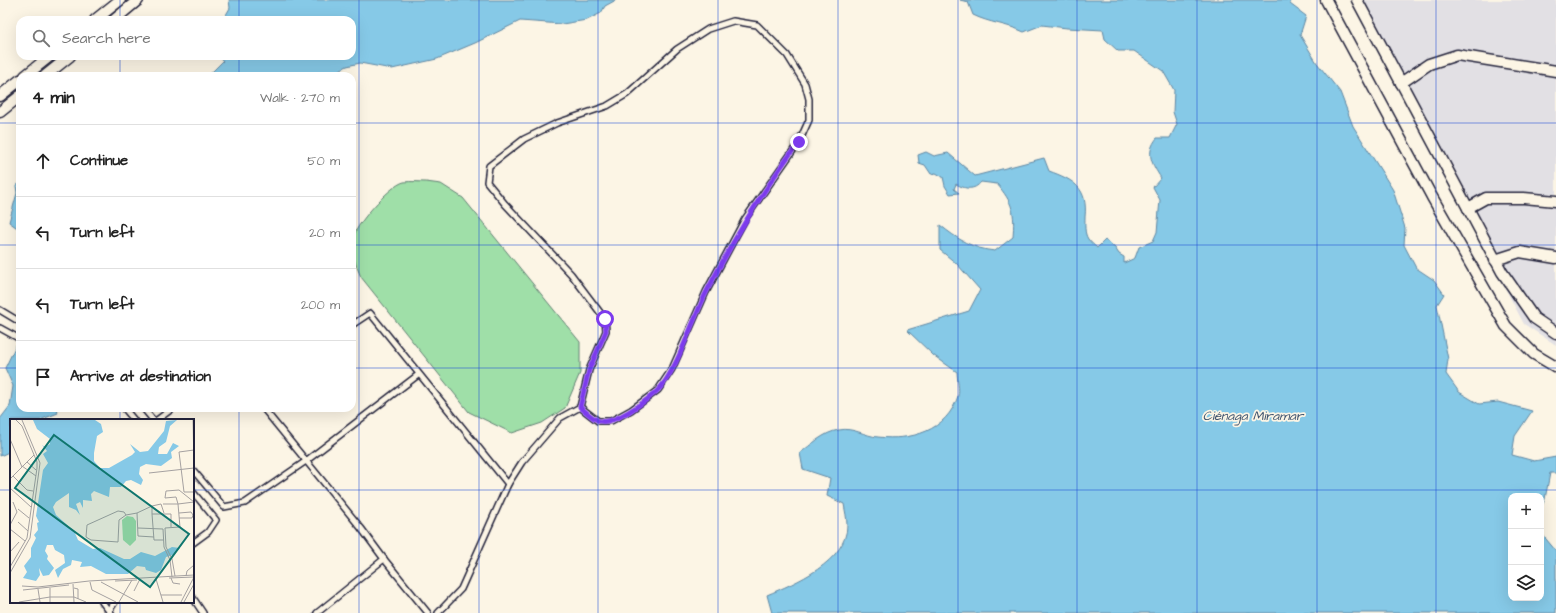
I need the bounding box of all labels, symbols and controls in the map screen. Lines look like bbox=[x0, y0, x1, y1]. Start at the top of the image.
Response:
search box bbox=[16, 16, 356, 60]
icon: search bbox=[30, 27, 52, 49]
text: Search here bbox=[62, 28, 151, 49]
text: 4 min bbox=[32, 86, 75, 110]
text: Walk · 270 m bbox=[260, 89, 340, 107]
route end bbox=[790, 133, 808, 151]
icon: ahead bbox=[32, 150, 54, 172]
text: Continue bbox=[70, 150, 128, 171]
text: 50 m bbox=[307, 152, 340, 170]
icon: left bbox=[32, 222, 54, 244]
text: Turn left bbox=[70, 222, 134, 243]
text: 20 m bbox=[309, 224, 340, 242]
icon: left bbox=[32, 294, 54, 316]
text: Turn left bbox=[70, 294, 134, 315]
text: 200 m bbox=[301, 296, 340, 314]
route start bbox=[596, 310, 614, 328]
icon: arrive bbox=[32, 366, 54, 388]
text: Arrive at destination bbox=[70, 366, 211, 387]
water label: Ciénaga Miramar bbox=[1203, 407, 1305, 426]
inset map bbox=[10, 419, 194, 603]
map controls bbox=[1508, 493, 1544, 601]
button: + bbox=[1508, 493, 1544, 529]
button: − bbox=[1508, 529, 1544, 565]
button: layers bbox=[1508, 565, 1544, 601]

